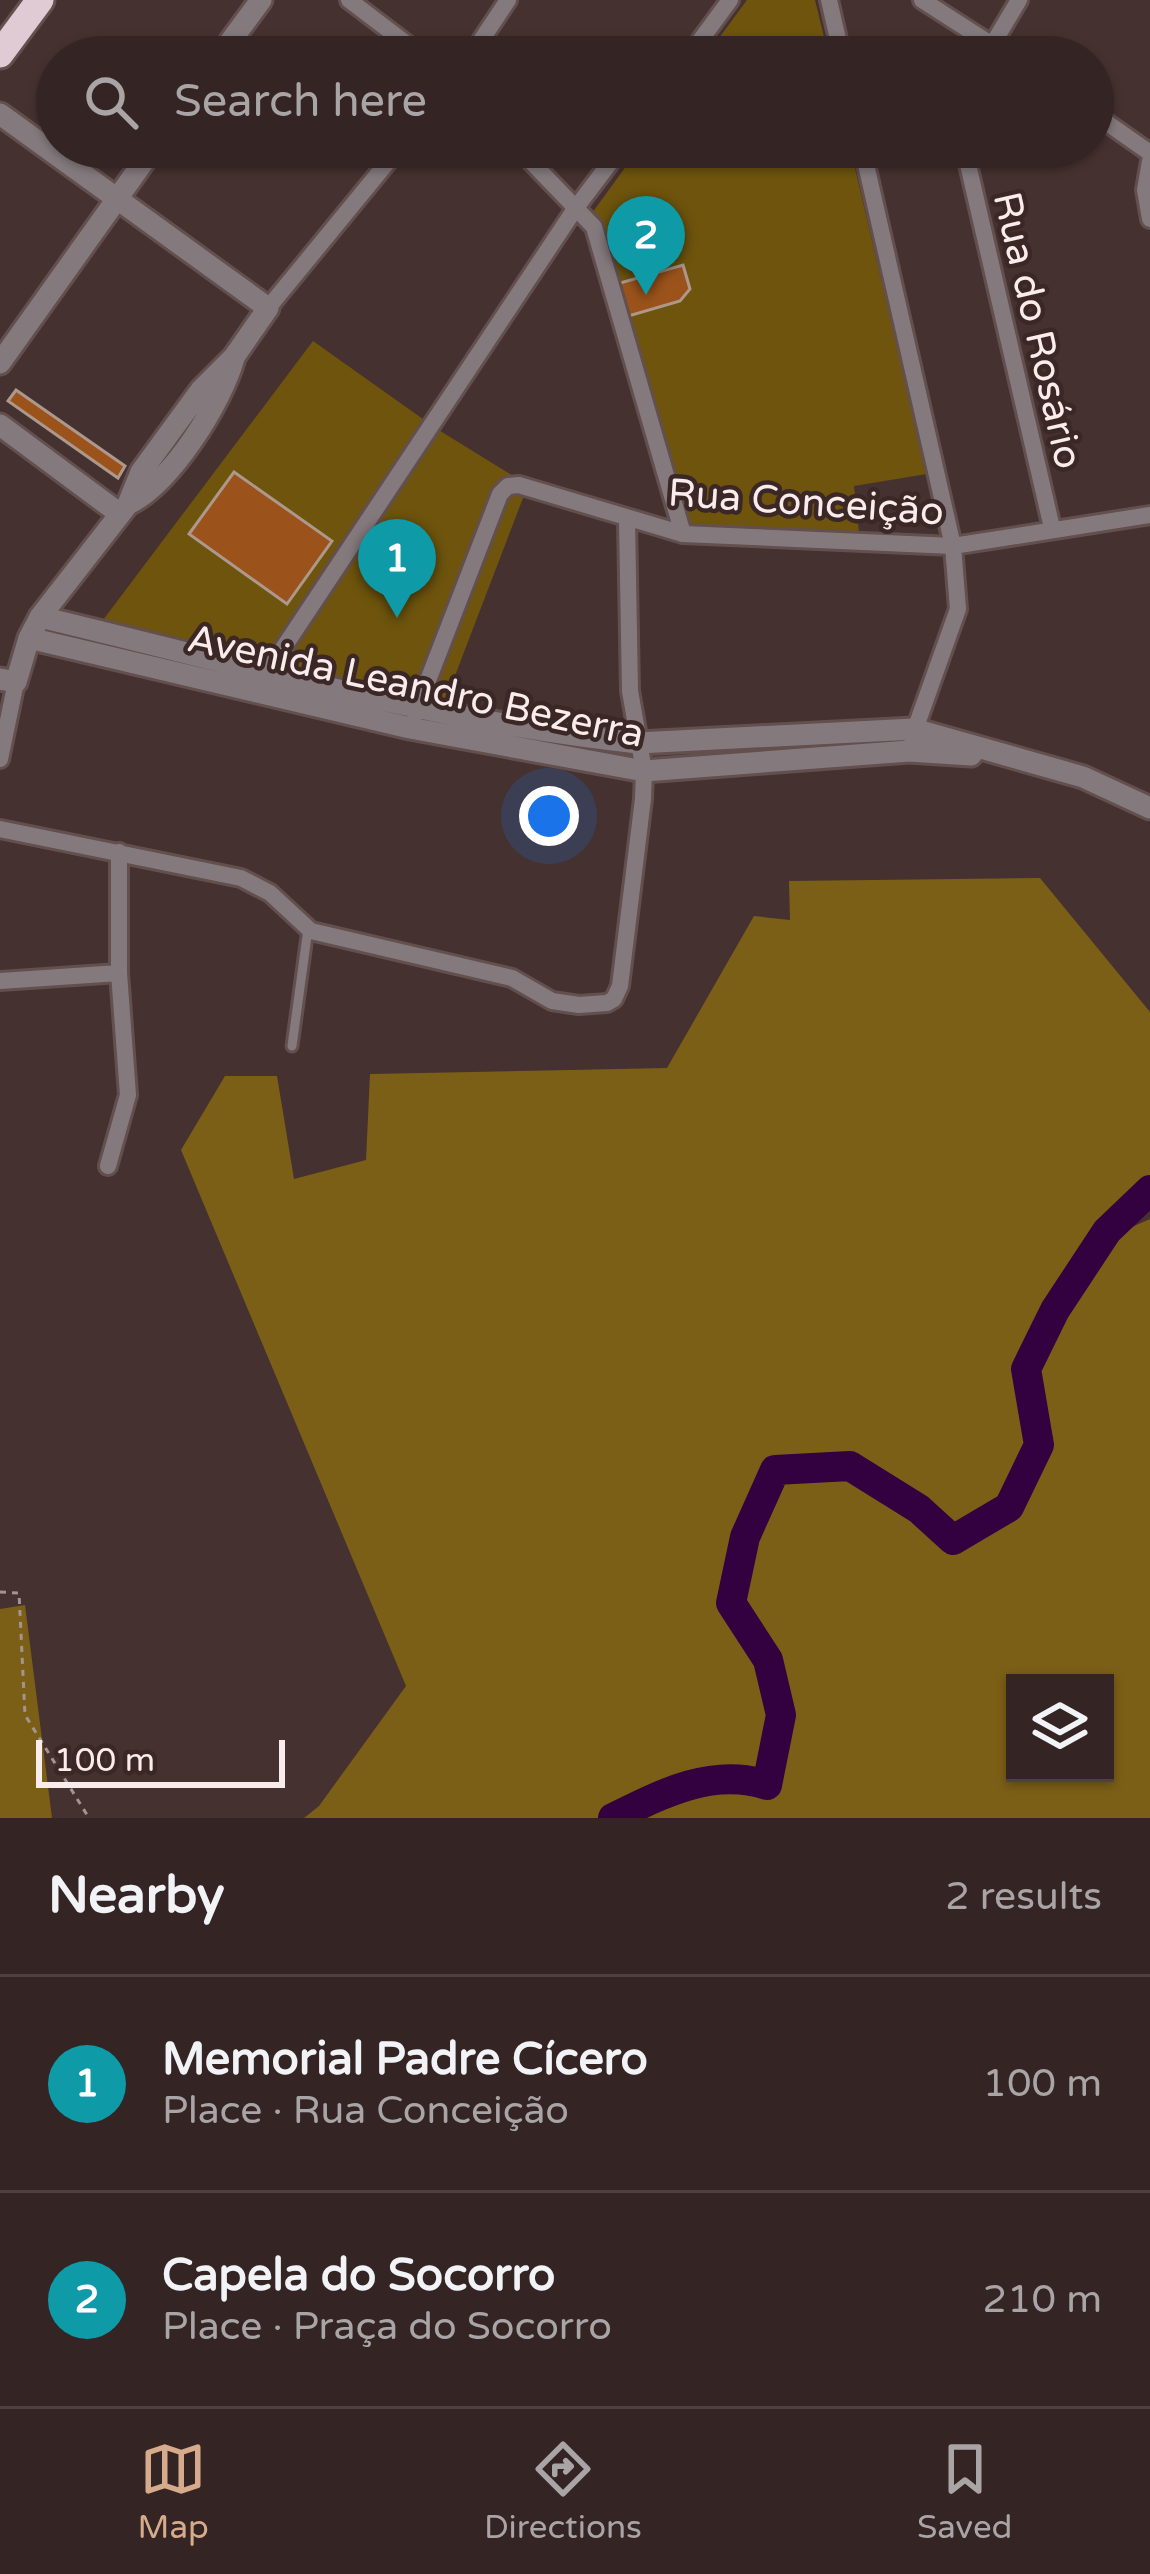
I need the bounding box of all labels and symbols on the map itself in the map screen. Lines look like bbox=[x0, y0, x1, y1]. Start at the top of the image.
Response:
street label: Rua do Rosário bbox=[983, 187, 1092, 473]
pin: 2 bbox=[607, 196, 685, 295]
street label: Rua Conceição bbox=[666, 469, 945, 536]
pin: 1 bbox=[358, 519, 436, 618]
street label: Avenida Leandro Bezerra bbox=[183, 615, 648, 758]
your location bbox=[519, 786, 579, 846]
scale bar bbox=[36, 1734, 285, 1787]

